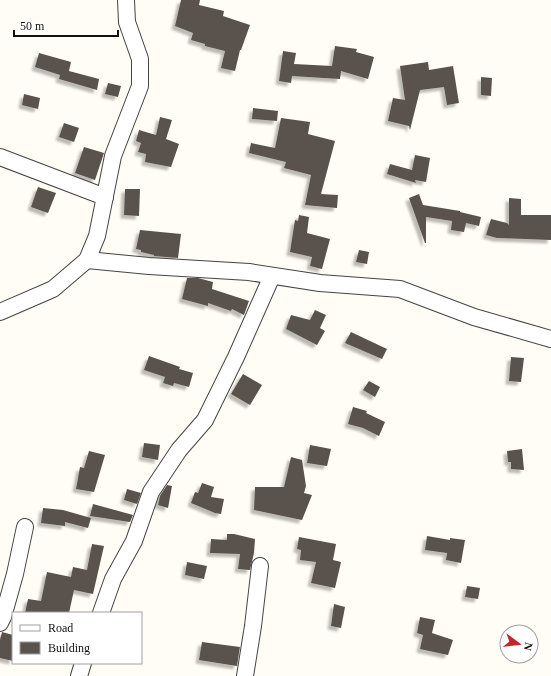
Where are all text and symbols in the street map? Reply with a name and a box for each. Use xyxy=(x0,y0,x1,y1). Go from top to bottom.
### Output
scale bar xyxy=(14,12,118,38)
text: 50 m xyxy=(20,19,45,33)
legend xyxy=(12,612,142,664)
text: Road xyxy=(48,621,73,635)
north arrow xyxy=(499,624,539,664)
text: Building xyxy=(48,641,90,655)
text: N xyxy=(522,641,535,652)

